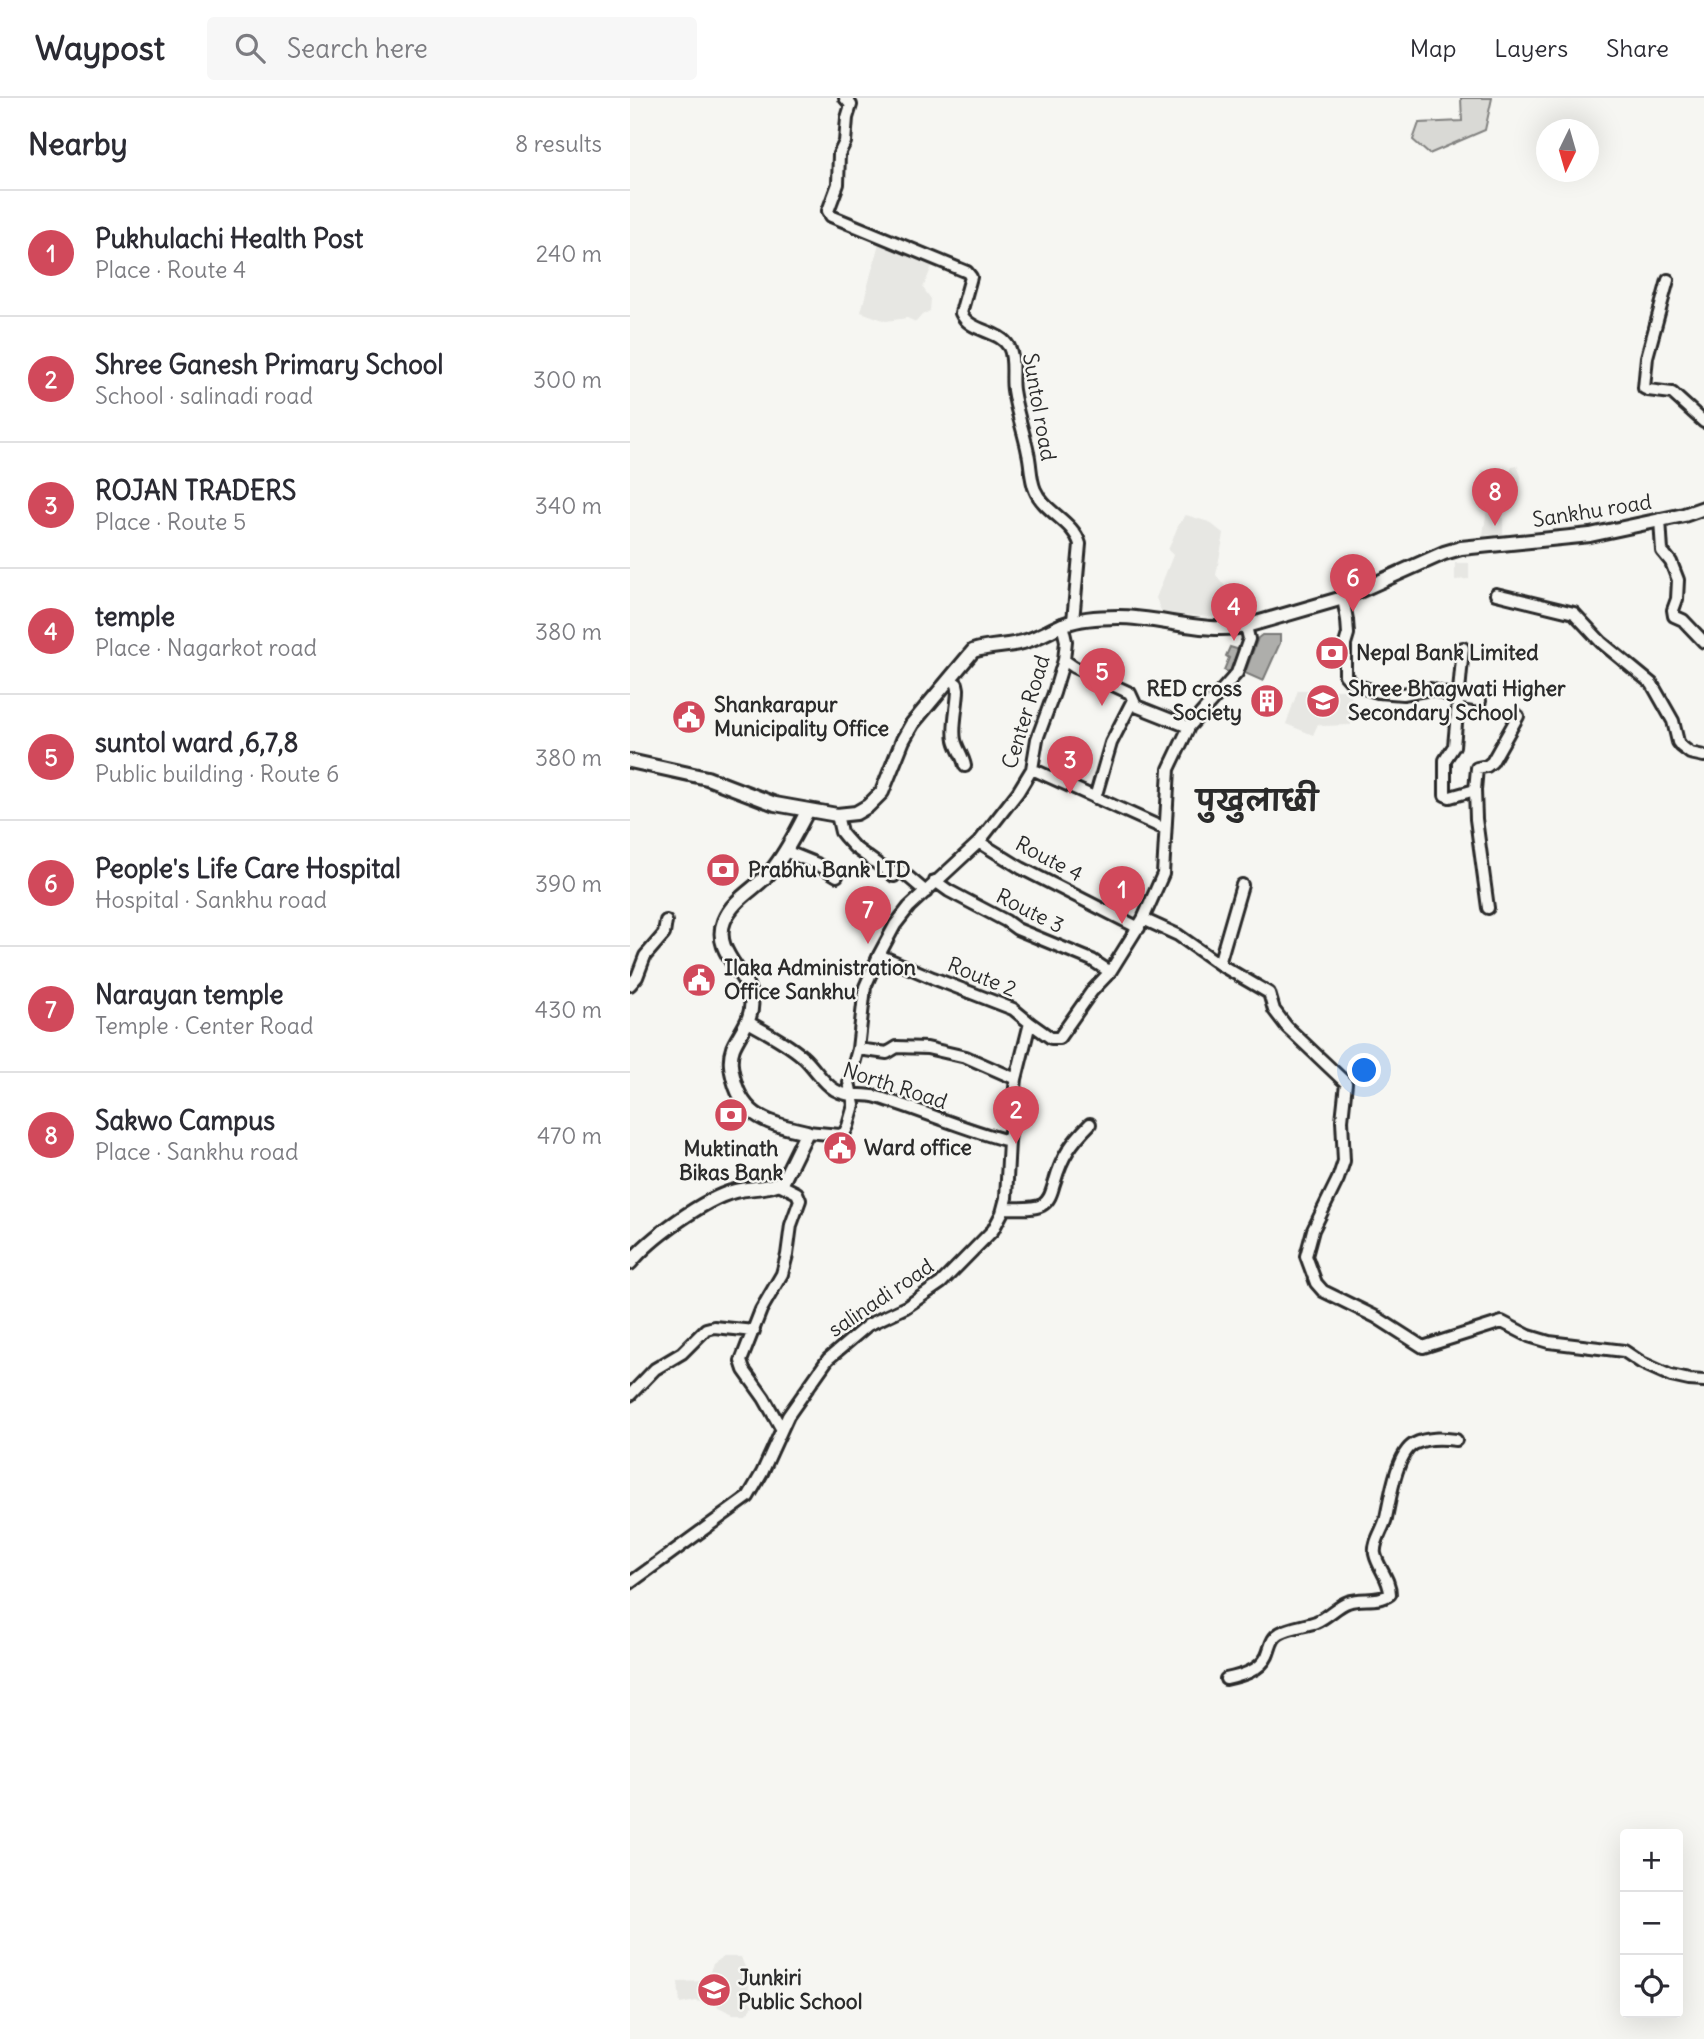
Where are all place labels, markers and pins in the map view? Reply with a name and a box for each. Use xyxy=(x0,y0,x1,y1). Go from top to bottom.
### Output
pin: 8 xyxy=(1472,468,1518,526)
pin: 6 xyxy=(1330,554,1376,612)
pin: 4 xyxy=(1211,583,1257,641)
bank icon: Nepal Bank Limited xyxy=(1313,634,1351,672)
place label: Nepal Bank Limited xyxy=(1356,639,1539,666)
pin: 5 xyxy=(1079,648,1125,706)
place label: RED cross Society xyxy=(1146,675,1242,726)
place label: Shree Bhagwati Higher Secondary School xyxy=(1348,675,1566,726)
building icon: RED cross Society xyxy=(1248,682,1286,720)
school or university icon: Shree Bhagwati Higher Secondary School xyxy=(1304,682,1342,720)
place label: Shankarapur Municipality Office xyxy=(714,691,889,742)
public building icon: Shankarapur Municipality Office xyxy=(670,698,708,736)
pin: 3 xyxy=(1047,736,1093,794)
bank icon: Prabhu Bank LTD xyxy=(704,851,742,889)
place label: Prabhu Bank LTD xyxy=(748,856,911,883)
pin: 1 xyxy=(1099,866,1145,924)
pin: 7 xyxy=(845,886,891,944)
place label: Ilaka Administration Office Sankhu xyxy=(724,954,916,1005)
public building icon: Ilaka Administration Office Sankhu xyxy=(680,961,718,999)
pin: 2 xyxy=(993,1086,1039,1144)
bank icon: Muktinath Bikas Bank xyxy=(712,1096,750,1134)
public building icon: Ward office xyxy=(821,1129,859,1167)
place label: Ward office xyxy=(864,1134,972,1161)
place label: Muktinath Bikas Bank xyxy=(679,1135,783,1186)
place label: Junkiri Public School xyxy=(738,1964,862,2015)
school or university icon: Junkiri Public School xyxy=(695,1971,733,2009)

